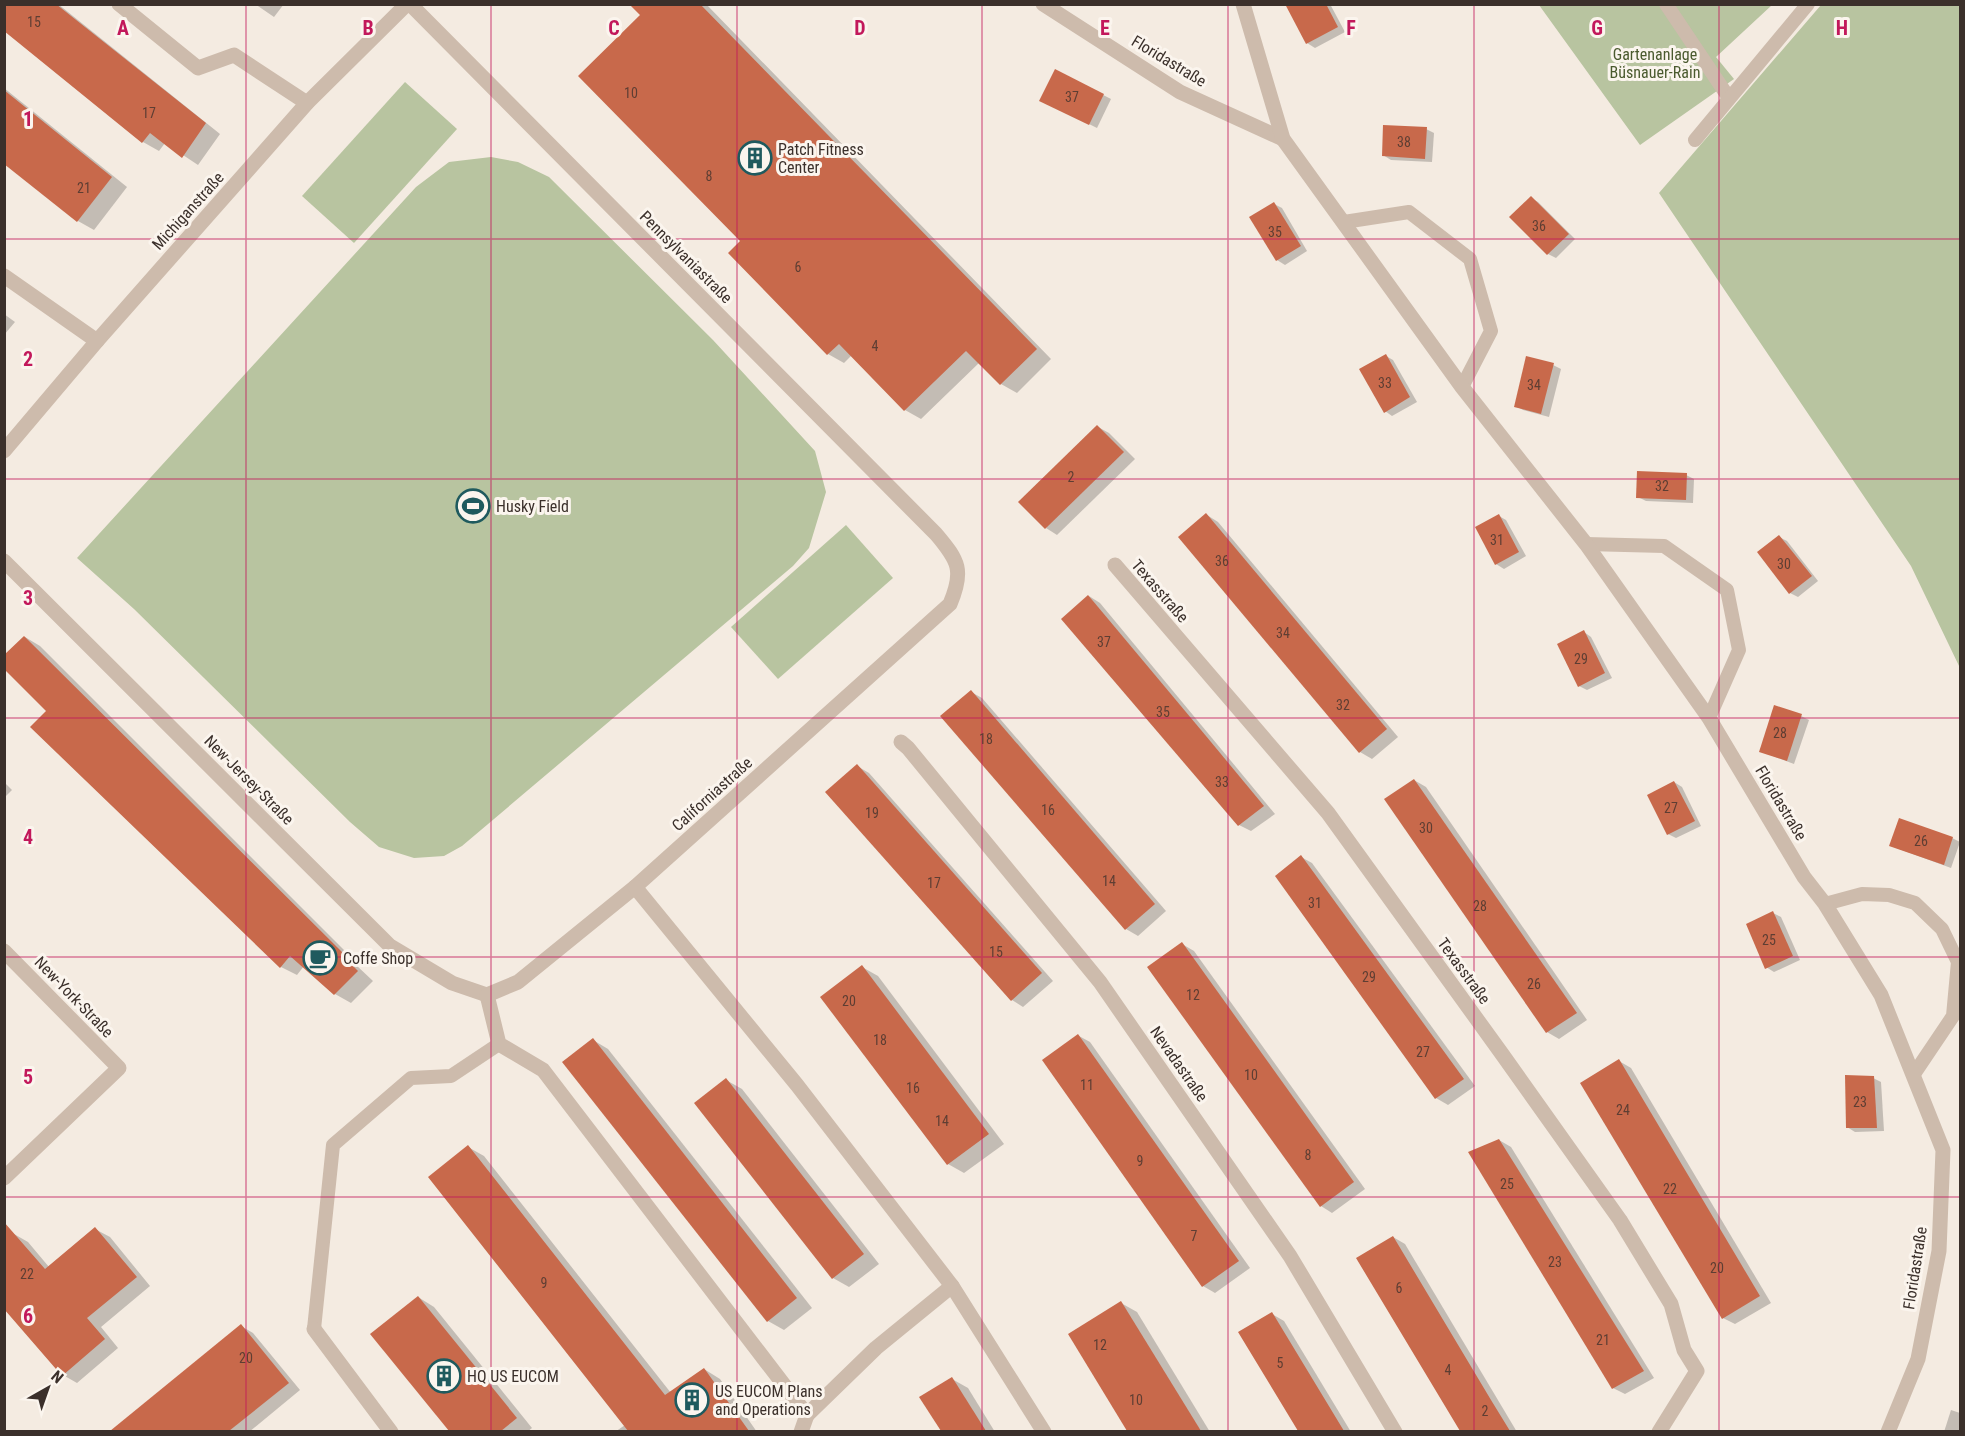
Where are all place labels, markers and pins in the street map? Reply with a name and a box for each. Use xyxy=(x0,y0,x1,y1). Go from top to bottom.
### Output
building icon: Patch Fitness Center xyxy=(737,140,773,176)
place label: Patch Fitness Center xyxy=(778,140,864,177)
sports icon: Husky Field xyxy=(455,488,491,524)
place label: Husky Field xyxy=(496,497,569,516)
cafe icon: Coffe Shop xyxy=(302,940,338,976)
place label: Coffe Shop xyxy=(343,949,413,968)
building icon: HQ US EUCOM xyxy=(426,1358,462,1394)
place label: HQ US EUCOM xyxy=(467,1367,559,1386)
building icon: US EUCOM Plans and Operations xyxy=(674,1382,710,1418)
place label: US EUCOM Plans and Operations xyxy=(715,1382,823,1419)

